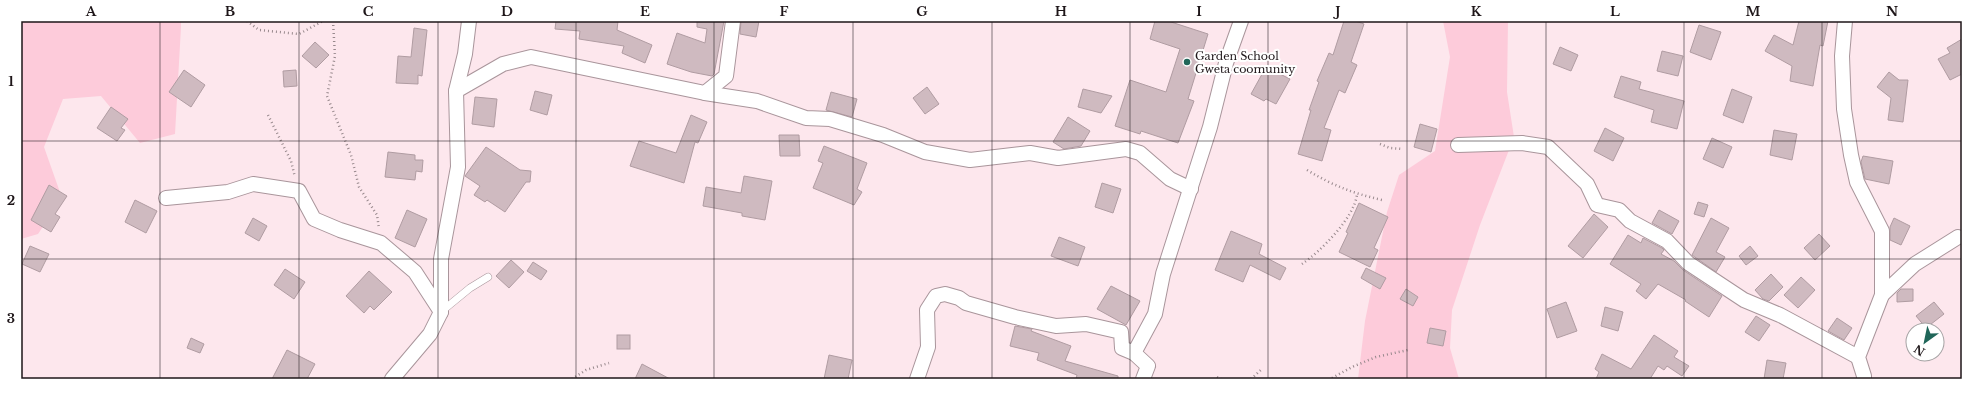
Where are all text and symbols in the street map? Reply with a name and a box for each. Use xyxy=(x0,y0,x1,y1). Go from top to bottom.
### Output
text: A xyxy=(85,3,97,20)
text: B xyxy=(225,3,235,20)
text: C xyxy=(363,3,374,20)
text: D xyxy=(501,3,513,20)
text: E xyxy=(640,3,650,20)
text: F xyxy=(780,3,789,20)
text: G xyxy=(916,3,928,20)
text: H xyxy=(1055,3,1067,20)
text: I xyxy=(1196,3,1202,20)
text: J xyxy=(1332,3,1341,20)
text: K xyxy=(1471,3,1482,20)
text: L xyxy=(1610,3,1620,20)
text: M xyxy=(1746,3,1761,20)
text: N xyxy=(1886,3,1898,20)
place label: Garden School Gweta coomunity xyxy=(1195,49,1295,76)
marker: Garden School Gweta coomunity xyxy=(1182,57,1192,67)
text: 1 xyxy=(8,73,14,90)
text: 2 xyxy=(7,192,15,209)
text: 3 xyxy=(7,310,15,327)
north arrow xyxy=(1905,322,1945,362)
text: N xyxy=(1911,341,1928,359)

